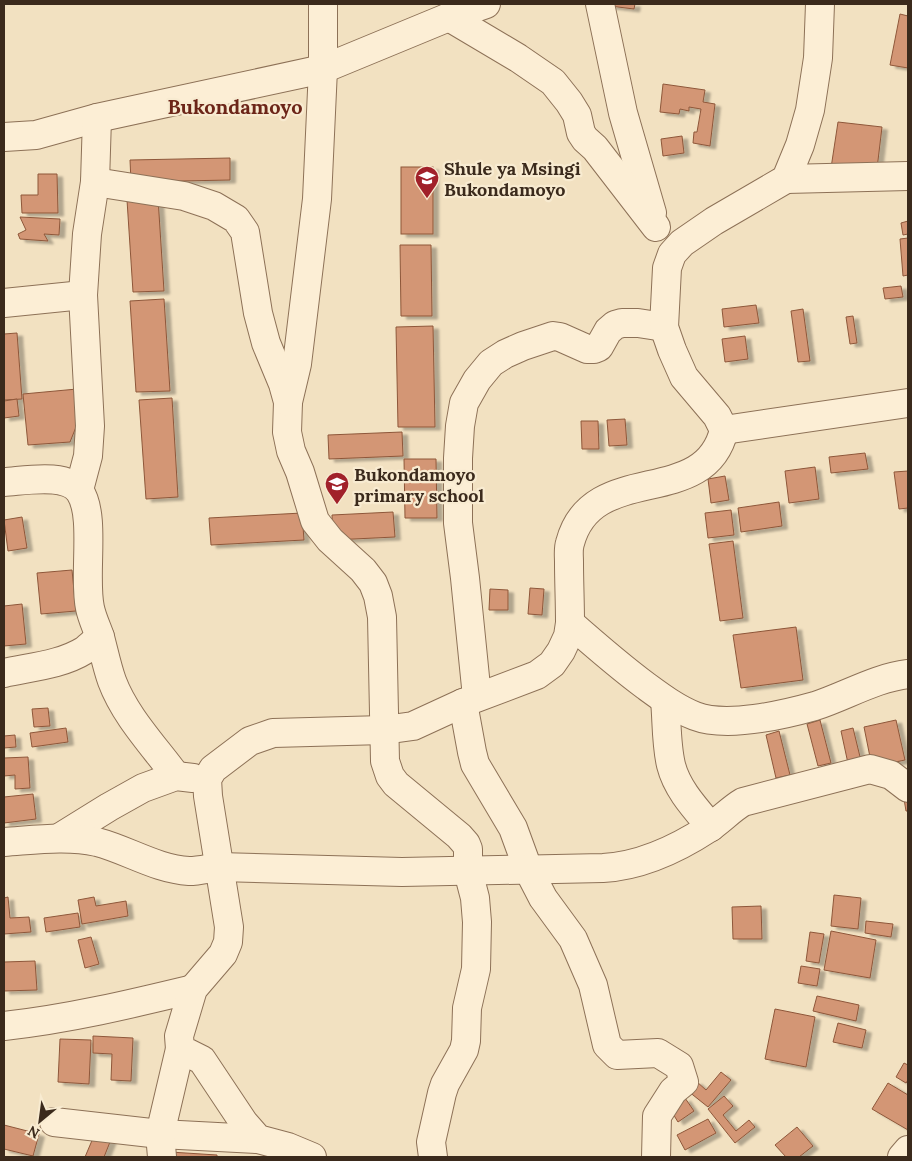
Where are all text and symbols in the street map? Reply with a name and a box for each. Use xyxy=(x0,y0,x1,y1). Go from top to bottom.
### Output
district label: Bukondamoyo xyxy=(167,94,303,119)
place label: Shule ya Msingi Bukondamoyo xyxy=(444,157,581,201)
school or university icon: Shule ya Msingi Bukondamoyo xyxy=(414,165,440,199)
place label: Bukondamoyo primary school xyxy=(354,463,484,507)
school or university icon: Bukondamoyo primary school xyxy=(324,471,350,505)
north arrow xyxy=(15,1096,65,1146)
text: N xyxy=(24,1122,43,1143)

